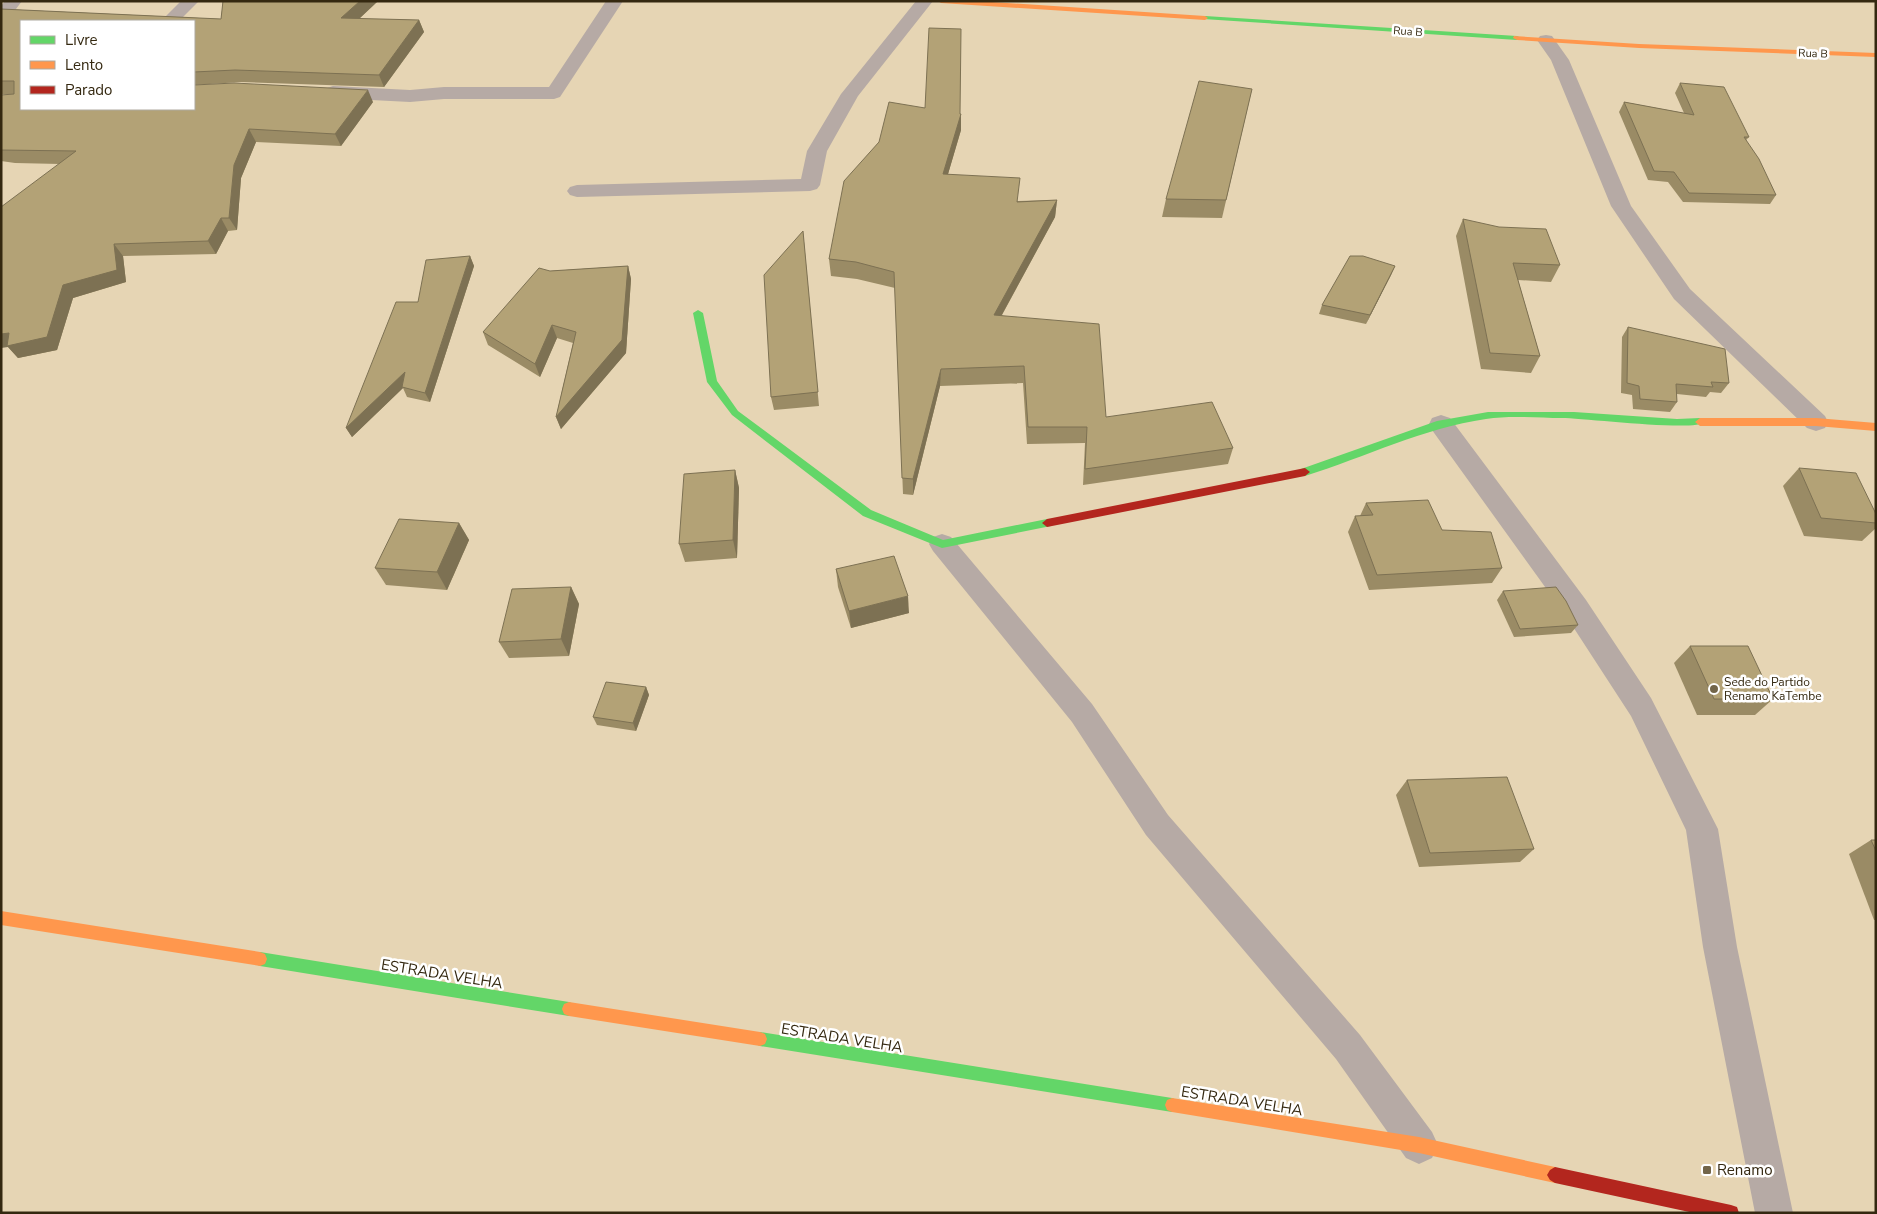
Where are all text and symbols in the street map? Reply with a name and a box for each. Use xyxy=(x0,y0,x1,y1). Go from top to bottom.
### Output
legend xyxy=(20,20,195,110)
street label: Rua B xyxy=(1393,23,1423,40)
text: Livre xyxy=(65,30,98,50)
street label: Rua B xyxy=(1798,45,1828,62)
text: Lento xyxy=(65,55,103,75)
text: Parado xyxy=(65,80,112,100)
place label: Sede do Partido Renamo KaTembe xyxy=(1724,674,1822,704)
marker: Sede do Partido Renamo KaTembe xyxy=(1708,683,1720,695)
street label: ESTRADA VELHA xyxy=(380,955,504,993)
street label: ESTRADA VELHA xyxy=(780,1019,904,1057)
street label: ESTRADA VELHA xyxy=(1180,1082,1304,1120)
place label: Renamo xyxy=(1717,1160,1773,1180)
marker: Renamo xyxy=(1701,1164,1713,1176)

